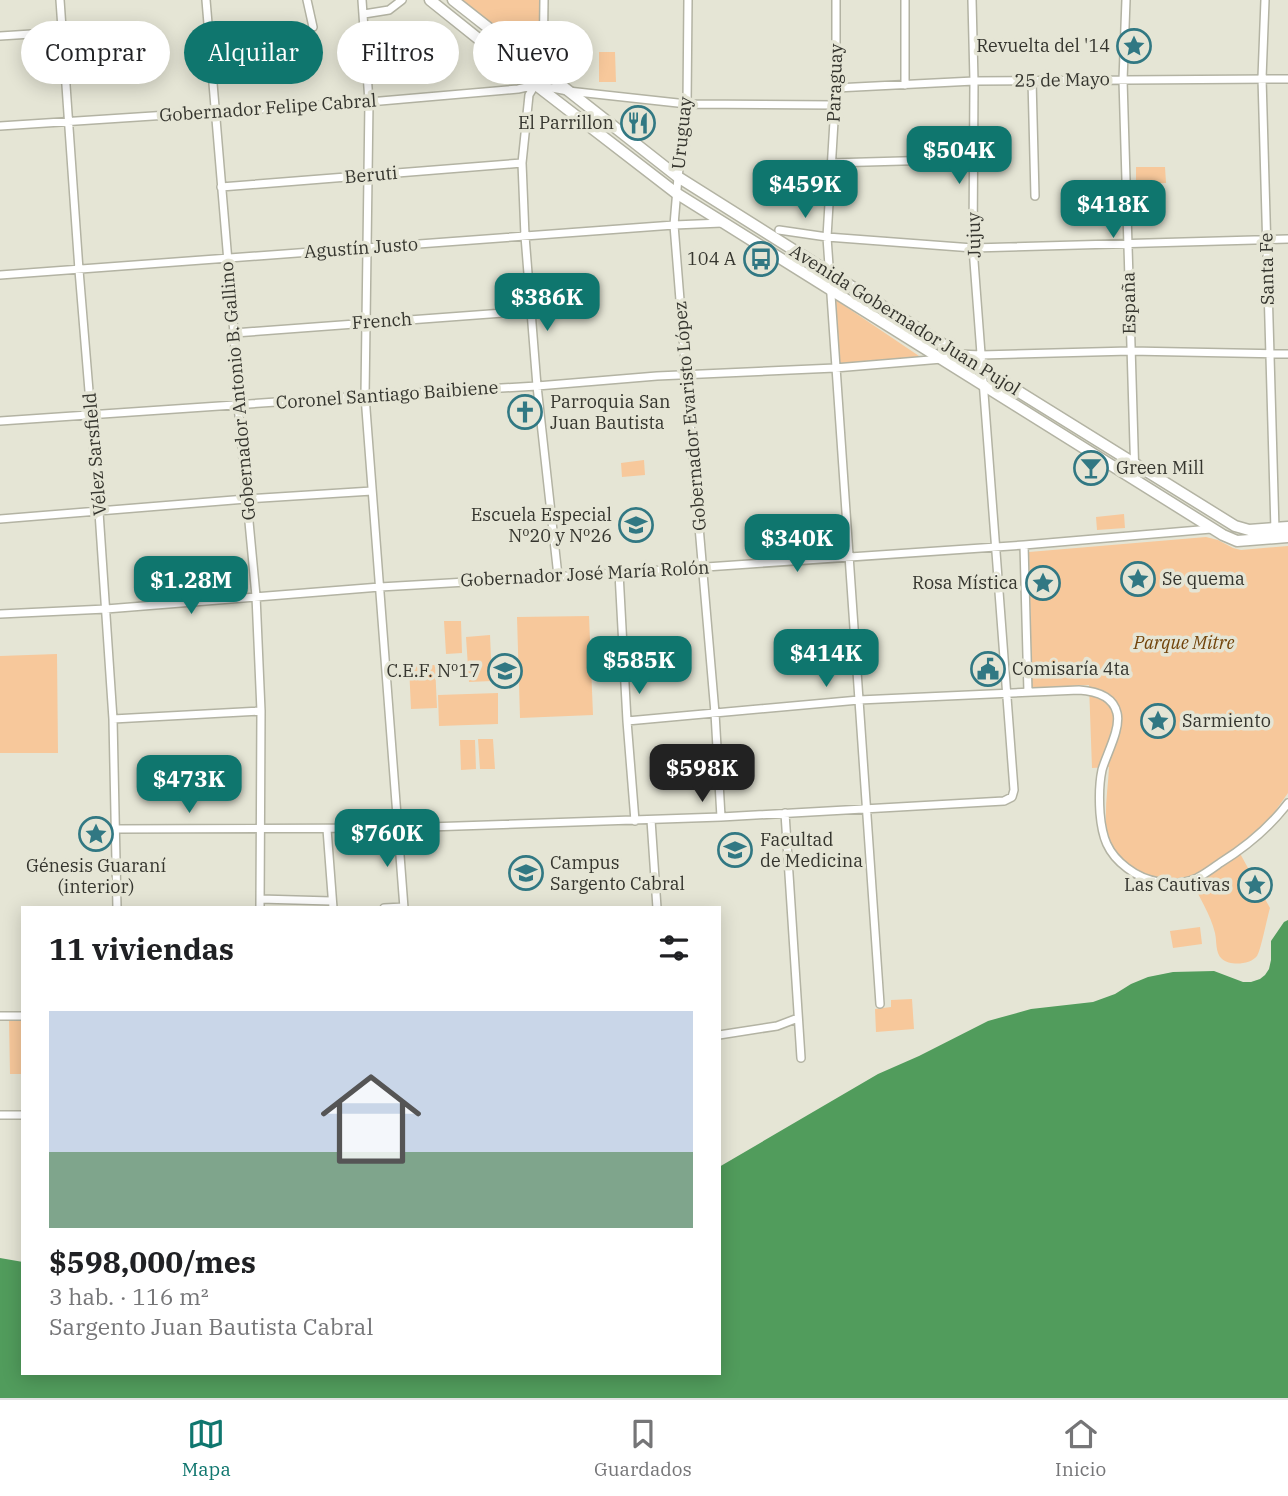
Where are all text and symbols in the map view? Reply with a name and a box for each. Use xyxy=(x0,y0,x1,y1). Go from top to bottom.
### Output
chip: Comprar xyxy=(21,21,170,84)
chip: Alquilar xyxy=(184,21,323,84)
chip: Filtros xyxy=(337,21,459,84)
chip: Nuevo xyxy=(473,21,593,84)
place icon: Revuelta del '14 xyxy=(1115,27,1153,65)
place label: Revuelta del '14 xyxy=(976,34,1110,57)
street label: Paraguay xyxy=(822,43,847,123)
street label: 25 de Mayo xyxy=(1014,67,1110,92)
street label: Gobernador Felipe Cabral xyxy=(159,88,377,127)
street label: Uruguay xyxy=(666,95,697,170)
restaurant icon: El Parrillon xyxy=(619,104,657,142)
place label: El Parrillon xyxy=(518,111,614,134)
pin: $504K xyxy=(910,127,1008,186)
text: $504K xyxy=(923,134,995,164)
pin: $459K xyxy=(756,160,854,220)
street label: Beruti xyxy=(343,161,399,188)
text: $459K xyxy=(769,168,841,198)
pin: $418K xyxy=(1064,180,1162,240)
text: $418K xyxy=(1077,188,1149,218)
street label: Jujuy xyxy=(962,212,985,258)
street label: Agustín Justo xyxy=(303,232,419,263)
street label: Santa Fe xyxy=(1254,233,1279,305)
street label: Avenida Gobernador Juan Pujol xyxy=(786,239,1025,400)
bus stop icon: 104 A xyxy=(742,240,780,278)
place label: 104 A xyxy=(687,247,737,270)
street label: Gobernador Antonio B. Gallino xyxy=(215,261,260,521)
street label: España xyxy=(1116,271,1141,335)
pin: $386K xyxy=(498,274,596,333)
text: $386K xyxy=(511,281,583,311)
street label: Gobernador Evaristo López xyxy=(668,300,711,532)
street label: French xyxy=(351,307,413,334)
street label: Coronel Santiago Baibiene xyxy=(275,375,499,414)
place label: Parroquia San Juan Bautista xyxy=(550,390,671,434)
street label: Vélez Sarsfield xyxy=(78,392,111,516)
church icon: Parroquia San Juan Bautista xyxy=(506,393,544,431)
bar icon: Green Mill xyxy=(1072,449,1110,487)
place label: Green Mill xyxy=(1116,456,1204,479)
place label: Escuela Especial Nº20 y Nº26 xyxy=(471,503,612,547)
school or university icon: Escuela Especial Nº20 y Nº26 xyxy=(617,506,655,544)
pin: $340K xyxy=(748,514,846,574)
text: $340K xyxy=(761,522,833,552)
street label: Gobernador José María Rolón xyxy=(460,555,710,592)
pin: $1.28M xyxy=(134,556,248,616)
place icon: Se quema xyxy=(1119,560,1157,598)
text: $1.28M xyxy=(150,564,232,594)
place icon: Rosa Mística xyxy=(1024,564,1062,602)
place label: Se quema xyxy=(1162,567,1245,590)
place label: Rosa Mística xyxy=(912,571,1018,594)
pin: $414K xyxy=(777,630,875,689)
park label: Parque Mitre xyxy=(1133,631,1234,654)
pin: $585K xyxy=(590,636,688,696)
text: $414K xyxy=(790,637,862,667)
text: $585K xyxy=(603,644,675,674)
public building icon: Comisaría 4ta xyxy=(969,650,1007,688)
school or university icon: C.E.F. Nº17 xyxy=(486,652,524,690)
place label: Comisaría 4ta xyxy=(1012,657,1130,680)
place label: C.E.F. Nº17 xyxy=(386,659,480,682)
place icon: Sarmiento xyxy=(1139,702,1177,740)
place label: Sarmiento xyxy=(1182,709,1271,732)
pin: $598K xyxy=(653,744,751,804)
text: $598K xyxy=(666,752,738,782)
pin: $473K xyxy=(140,756,238,815)
text: $473K xyxy=(153,763,225,793)
pin: $760K xyxy=(338,810,436,869)
place icon: Génesis Guaraní (interior) xyxy=(77,815,115,853)
text: $760K xyxy=(351,817,423,847)
place label: Facultad de Medicina xyxy=(760,828,863,872)
school or university icon: Facultad de Medicina xyxy=(716,831,754,869)
place label: Campus Sargento Cabral xyxy=(550,851,685,895)
place label: Génesis Guaraní (interior) xyxy=(26,854,166,898)
school or university icon: Campus Sargento Cabral xyxy=(507,854,545,892)
place icon: Las Cautivas xyxy=(1236,866,1274,904)
place label: Las Cautivas xyxy=(1124,873,1230,896)
text: 11 viviendas xyxy=(49,929,234,968)
icon: filters xyxy=(655,929,693,967)
icon: home xyxy=(308,1056,434,1182)
text: $598,000/mes xyxy=(49,1242,256,1281)
text: 3 hab. · 116 m² xyxy=(49,1281,209,1311)
text: Sargento Juan Bautista Cabral xyxy=(49,1311,373,1341)
tab: Mapa xyxy=(182,1415,231,1481)
tab: Guardados xyxy=(594,1415,692,1481)
tab: Inicio xyxy=(1055,1415,1106,1481)

